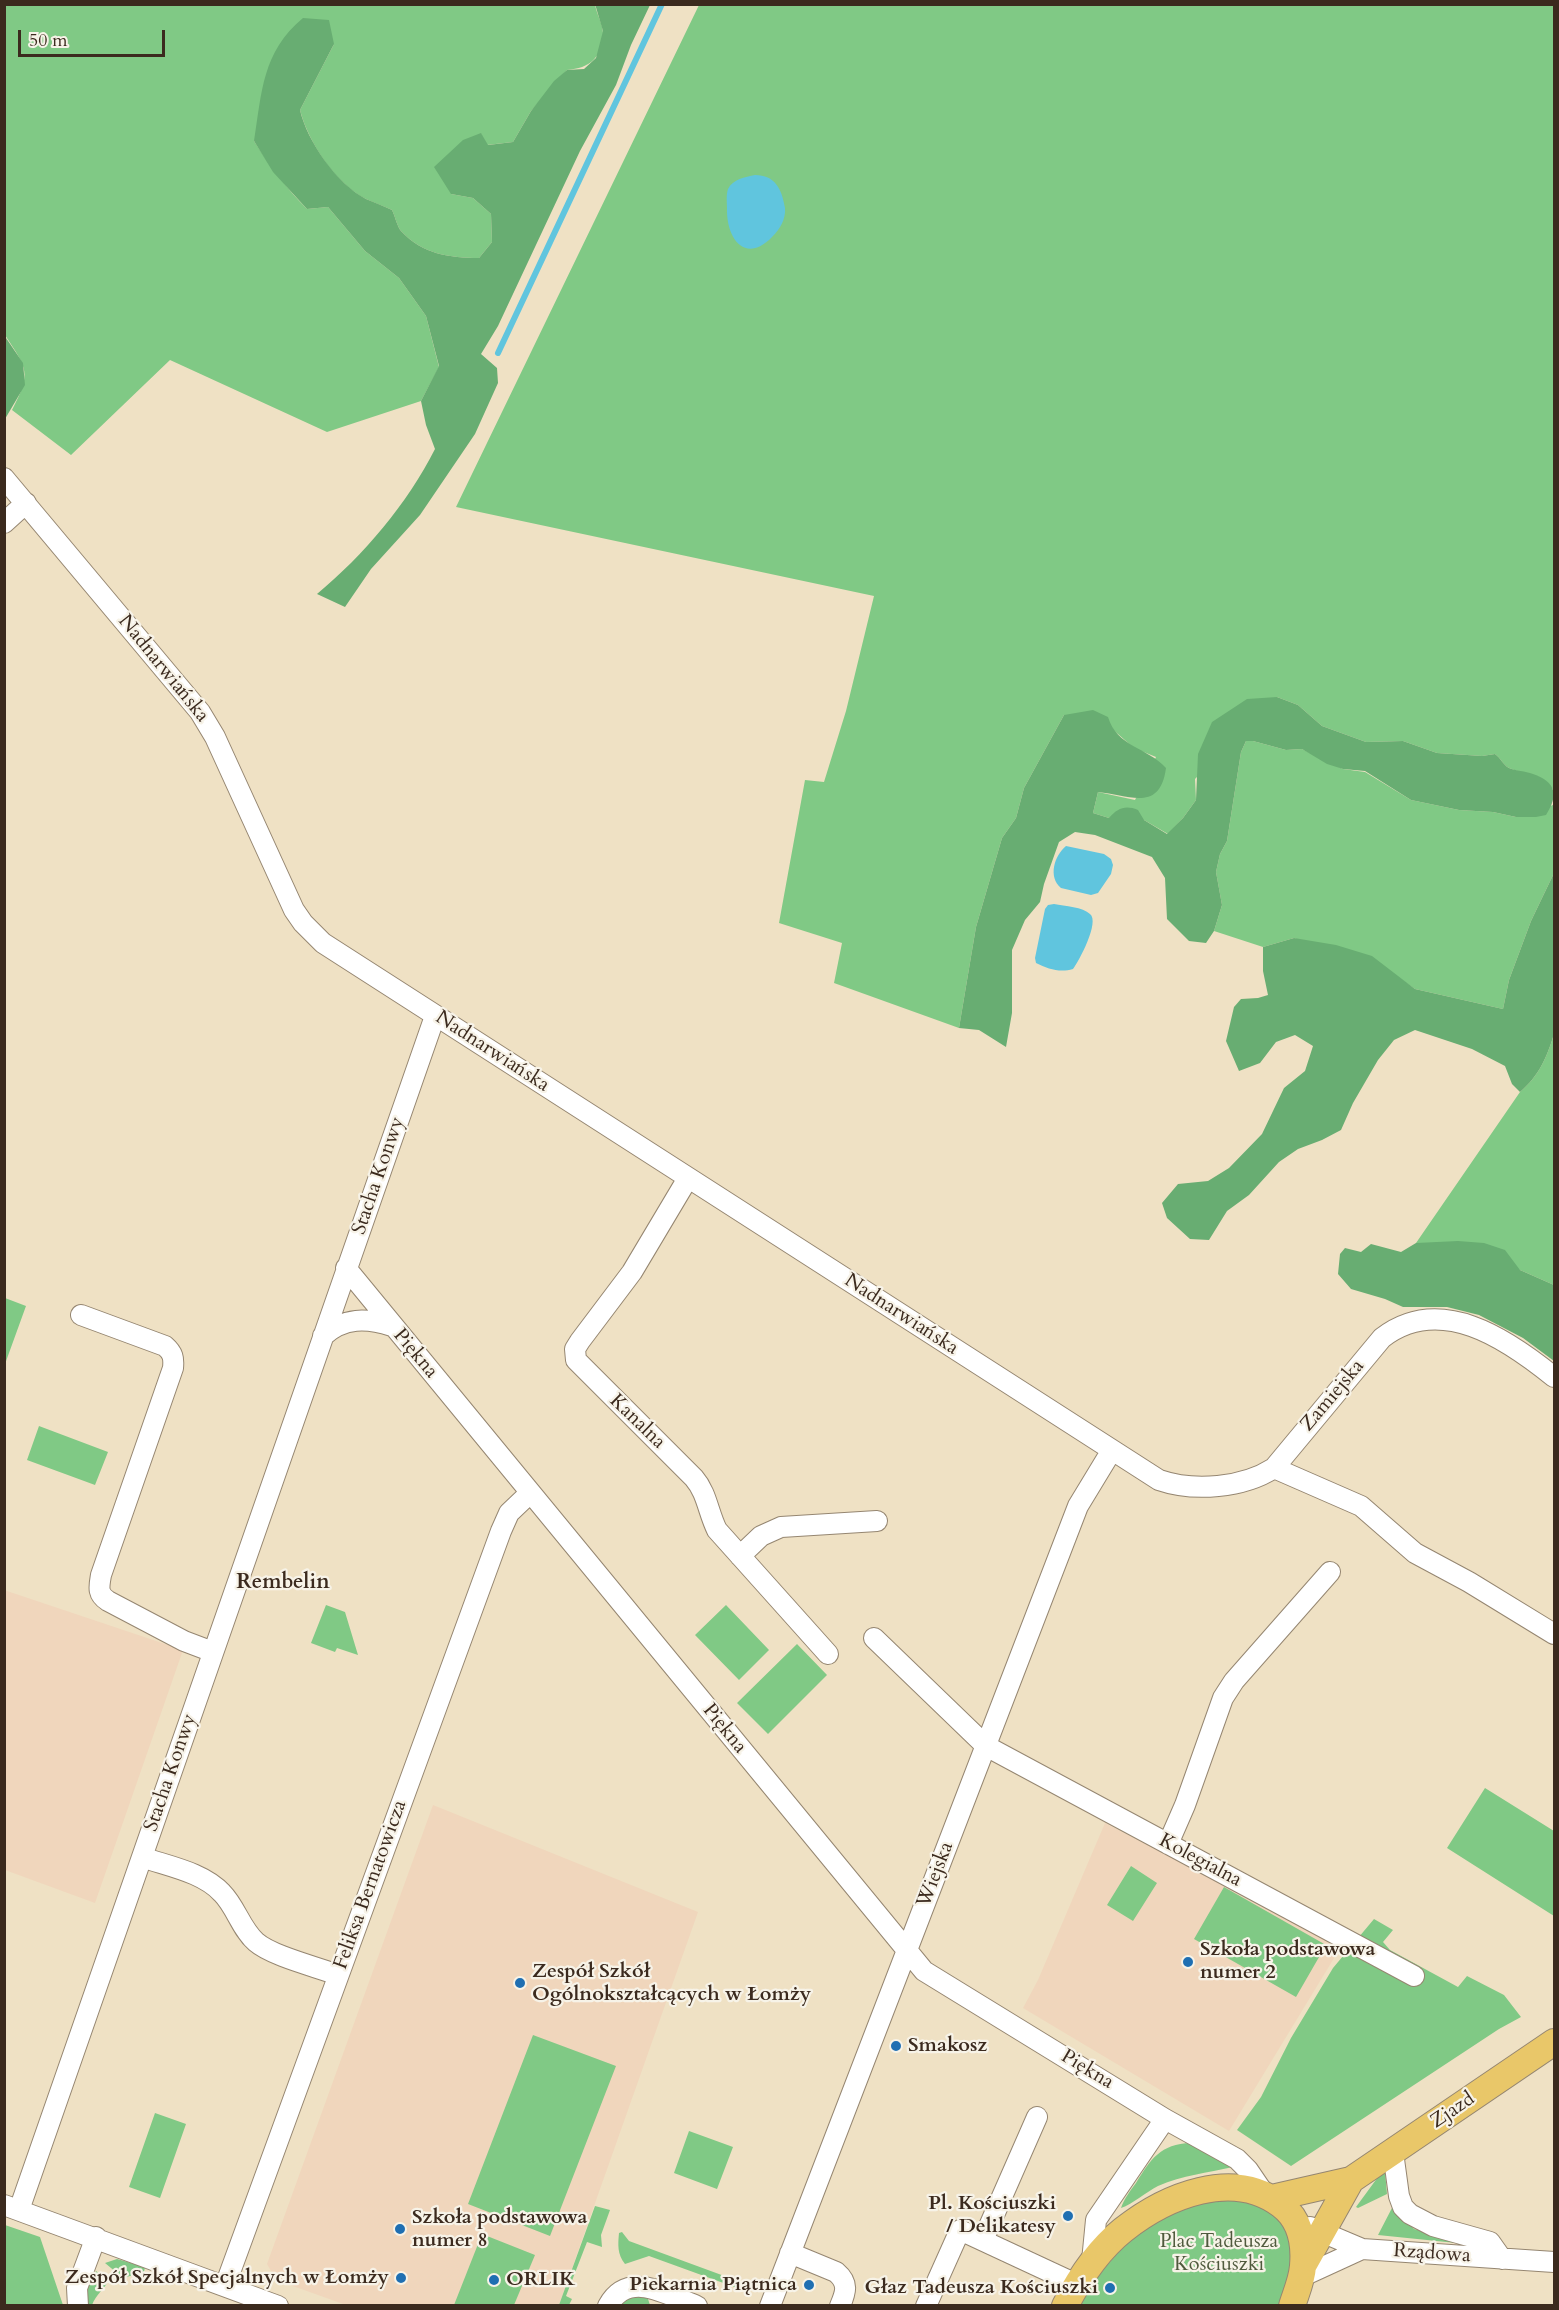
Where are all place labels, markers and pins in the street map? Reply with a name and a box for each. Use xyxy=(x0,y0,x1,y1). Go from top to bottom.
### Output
place label: Szkoła podstawowa numer 2 xyxy=(1200,1938,1375,1985)
marker: Szkoła podstawowa numer 2 xyxy=(1181,1955,1195,1969)
place label: Zespół Szkół Ogólnokształcących w Łomży xyxy=(532,1960,811,2007)
marker: Zespół Szkół Ogólnokształcących w Łomży xyxy=(513,1976,527,1990)
place label: Smakosz xyxy=(908,2034,987,2058)
marker: Smakosz xyxy=(889,2039,903,2053)
place label: Pl. Kościuszki / Delikatesy xyxy=(928,2192,1056,2239)
place label: Szkoła podstawowa numer 8 xyxy=(412,2206,587,2253)
marker: Pl. Kościuszki / Delikatesy xyxy=(1061,2209,1075,2223)
marker: Szkoła podstawowa numer 8 xyxy=(393,2222,407,2236)
place label: Zespół Szkół Specjalnych w Łomży xyxy=(65,2266,389,2290)
place label: ORLIK xyxy=(506,2268,575,2292)
marker: Zespół Szkół Specjalnych w Łomży xyxy=(394,2271,408,2285)
marker: ORLIK xyxy=(487,2273,501,2287)
place label: Piekarnia Piątnica xyxy=(629,2273,797,2297)
place label: Głaz Tadeusza Kościuszki xyxy=(865,2276,1098,2300)
marker: Piekarnia Piątnica xyxy=(802,2278,816,2292)
marker: Głaz Tadeusza Kościuszki xyxy=(1103,2281,1117,2295)

